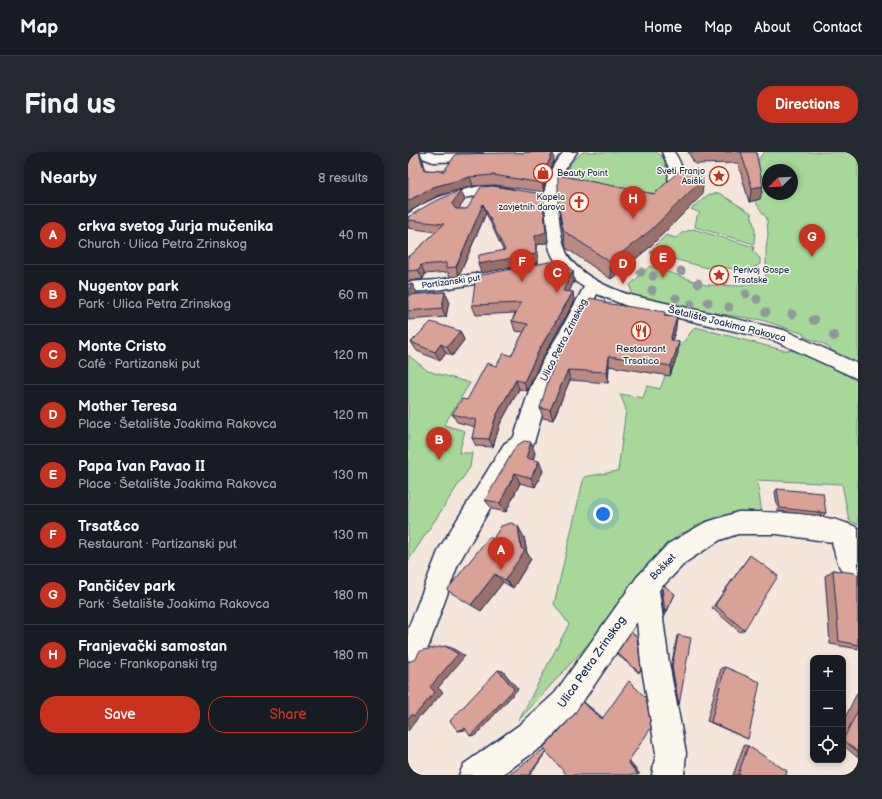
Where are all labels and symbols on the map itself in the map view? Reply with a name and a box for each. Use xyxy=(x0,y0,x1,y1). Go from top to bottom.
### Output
shop icon: Beauty Point xyxy=(532,162,554,184)
north arrow xyxy=(762,164,798,200)
place icon: Sveti Franjo Asiški xyxy=(708,165,730,187)
place label: Sveti Franjo Asiški xyxy=(657,166,705,187)
place label: Beauty Point xyxy=(557,168,608,179)
pin: H xyxy=(620,186,646,219)
church icon: Kapela zavjetnih darova xyxy=(568,191,590,213)
place label: Kapela zavjetnih darova xyxy=(499,192,565,213)
pin: G xyxy=(799,224,825,257)
pin: E xyxy=(650,245,676,278)
pin: F xyxy=(509,249,535,282)
pin: D xyxy=(610,251,636,284)
pin: C xyxy=(544,260,570,293)
place icon: Perivoj Gospe Trsatske xyxy=(708,264,730,286)
place label: Perivoj Gospe Trsatske xyxy=(733,265,790,286)
street label: Partizanski put xyxy=(421,272,481,292)
street label: Ulica Petra Zrinskog xyxy=(538,297,590,383)
street label: Šetalište Joakima Rakovca xyxy=(667,304,787,345)
restaurant icon: Restaurant Trsatica xyxy=(630,320,652,342)
place label: Restaurant Trsatica xyxy=(616,343,666,367)
pin: B xyxy=(426,427,452,460)
your location xyxy=(593,504,613,524)
pin: A xyxy=(488,537,514,570)
street label: Bošket xyxy=(648,551,678,583)
street label: Ulica Petra Zrinskog xyxy=(555,613,630,711)

